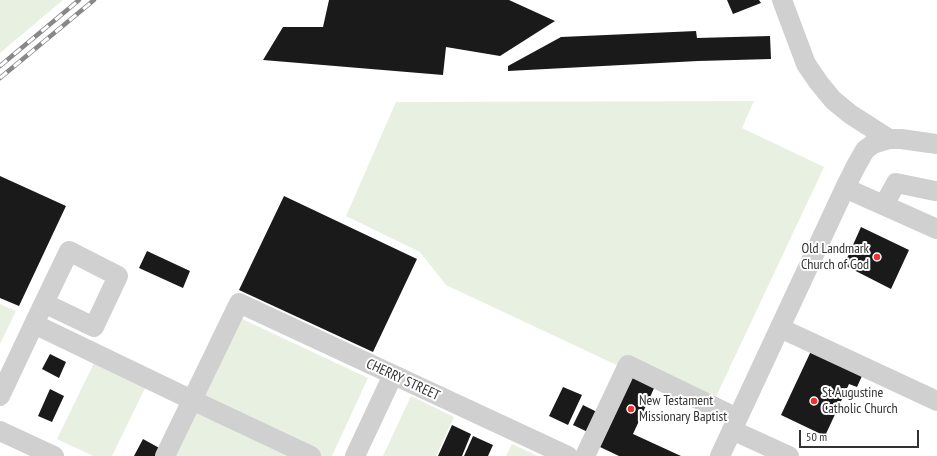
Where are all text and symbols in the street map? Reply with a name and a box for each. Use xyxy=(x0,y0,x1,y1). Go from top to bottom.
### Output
place label: Old Landmark Church of God xyxy=(801,241,869,274)
marker: Old Landmark Church of God xyxy=(872,252,882,262)
street label: CHERRY STREET xyxy=(364,356,442,404)
place label: St Augustine Catholic Church xyxy=(822,385,898,418)
place label: New Testament Missionary Baptist xyxy=(639,393,727,426)
marker: St Augustine Catholic Church xyxy=(809,396,819,406)
marker: New Testament Missionary Baptist xyxy=(626,404,636,414)
scale bar xyxy=(801,422,921,448)
text: 50 m xyxy=(806,429,827,444)

